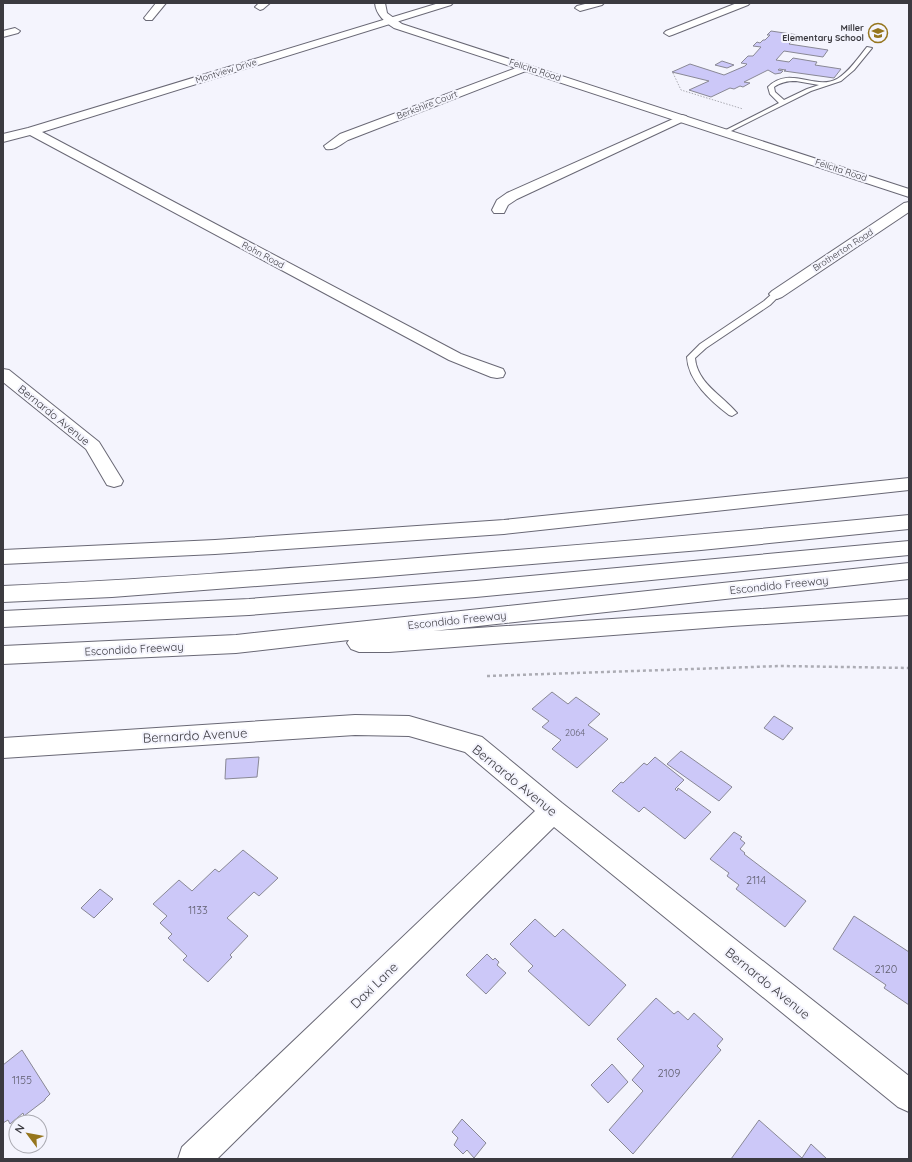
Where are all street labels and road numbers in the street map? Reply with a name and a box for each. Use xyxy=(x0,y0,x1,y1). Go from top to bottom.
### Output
street label: Montview Drive xyxy=(194,56,258,85)
street label: Felicita Road xyxy=(508,56,562,83)
street label: Berkshire Court xyxy=(395,88,459,121)
street label: Felicita Road xyxy=(814,156,868,183)
street label: Brotherton Road xyxy=(810,226,875,273)
street label: Rohn Road xyxy=(240,239,286,270)
street label: Bernardo Avenue xyxy=(15,382,93,448)
street label: Escondido Freeway xyxy=(729,573,829,597)
street label: Escondido Freeway xyxy=(407,608,507,632)
street label: Escondido Freeway xyxy=(84,639,184,659)
street label: Bernardo Avenue xyxy=(142,724,248,746)
street label: Bernardo Avenue xyxy=(469,741,561,819)
street label: Bernardo Avenue xyxy=(722,944,814,1022)
street label: Daxi Lane xyxy=(347,959,401,1011)

